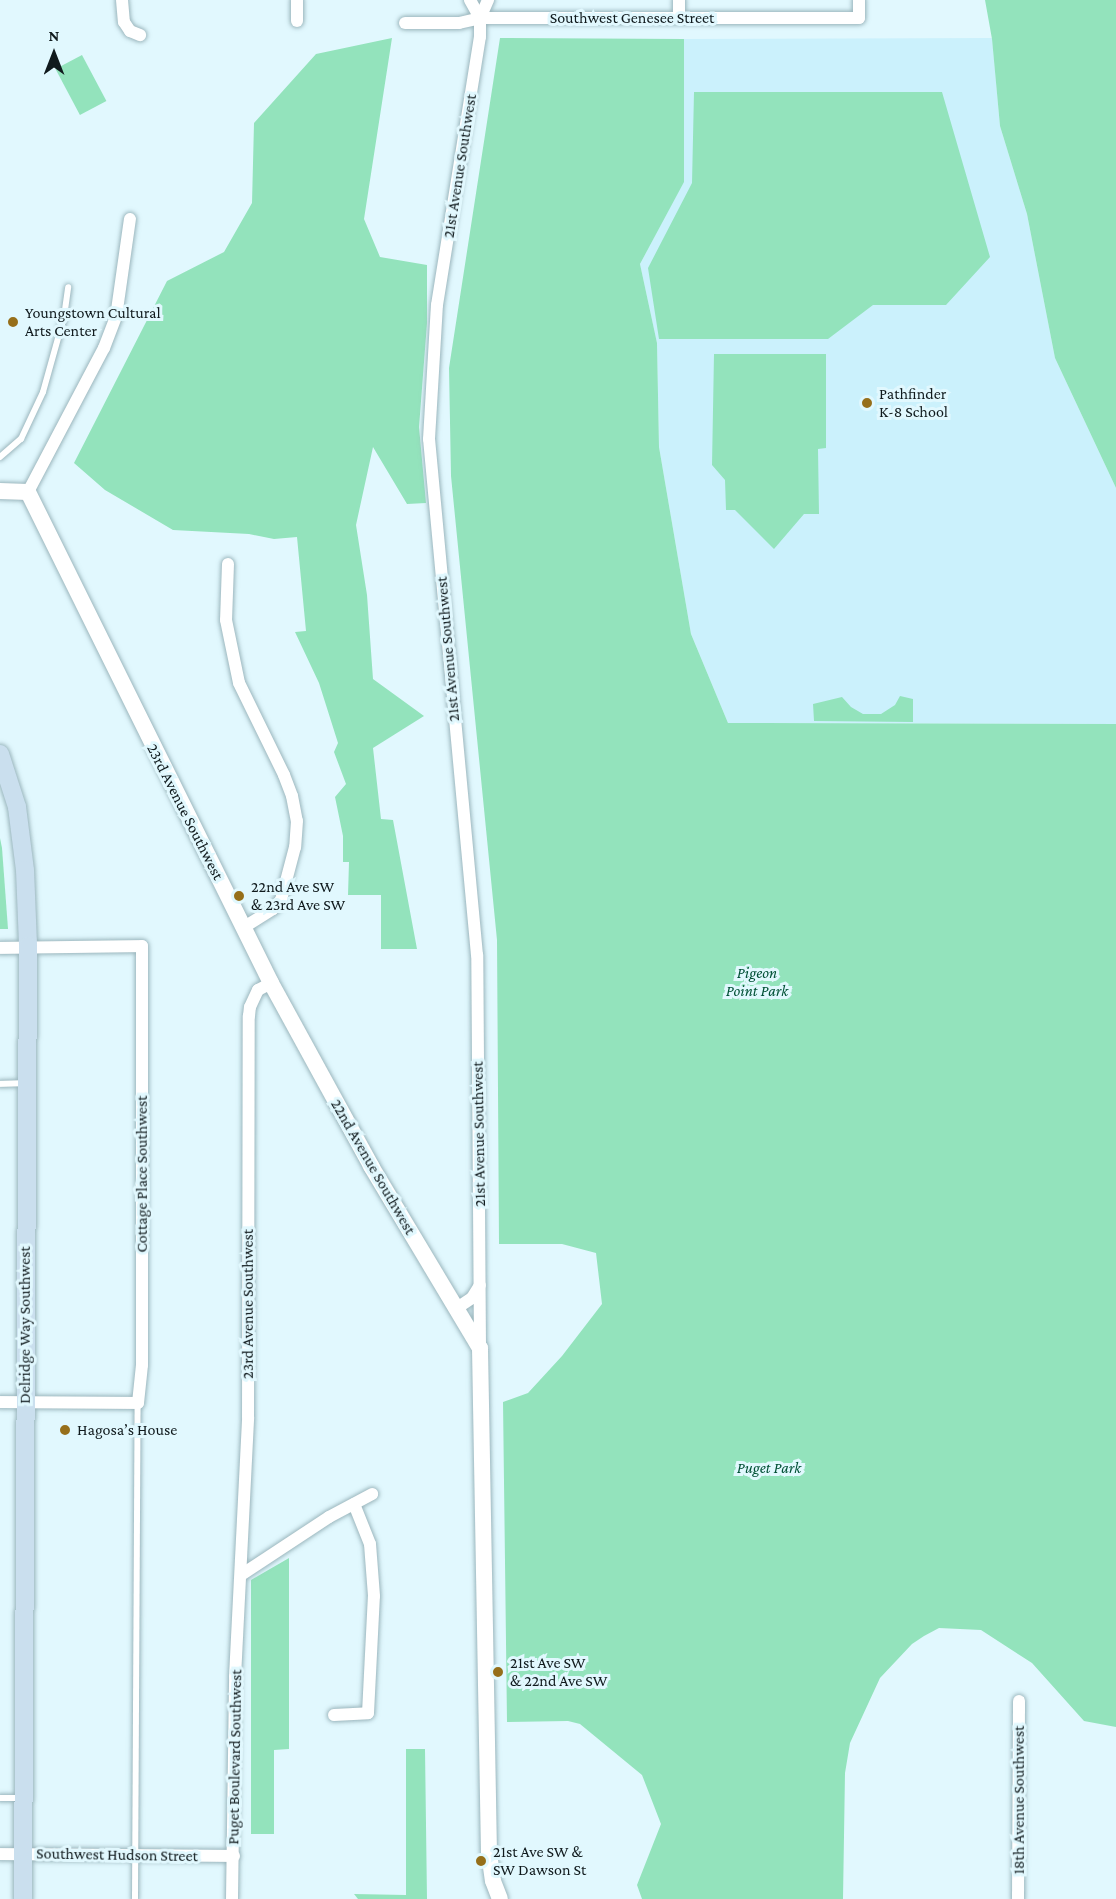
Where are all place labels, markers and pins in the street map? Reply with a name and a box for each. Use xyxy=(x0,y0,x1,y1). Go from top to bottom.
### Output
place label: Youngstown Cultural Arts Center xyxy=(25,303,161,341)
marker: Youngstown Cultural Arts Center xyxy=(6,315,20,329)
place label: Pathfinder K-8 School xyxy=(879,384,948,422)
marker: Pathfinder K-8 School xyxy=(860,396,874,410)
place label: 22nd Ave SW & 23rd Ave SW xyxy=(251,877,345,915)
marker: 22nd Ave SW & 23rd Ave SW xyxy=(232,889,246,903)
place label: Hagosa’s House xyxy=(77,1420,177,1440)
marker: Hagosa’s House xyxy=(58,1423,72,1437)
place label: 21st Ave SW & 22nd Ave SW xyxy=(510,1653,607,1691)
marker: 21st Ave SW & 22nd Ave SW xyxy=(491,1665,505,1679)
place label: 21st Ave SW & SW Dawson St xyxy=(493,1842,586,1880)
marker: 21st Ave SW & SW Dawson St xyxy=(474,1854,488,1868)

